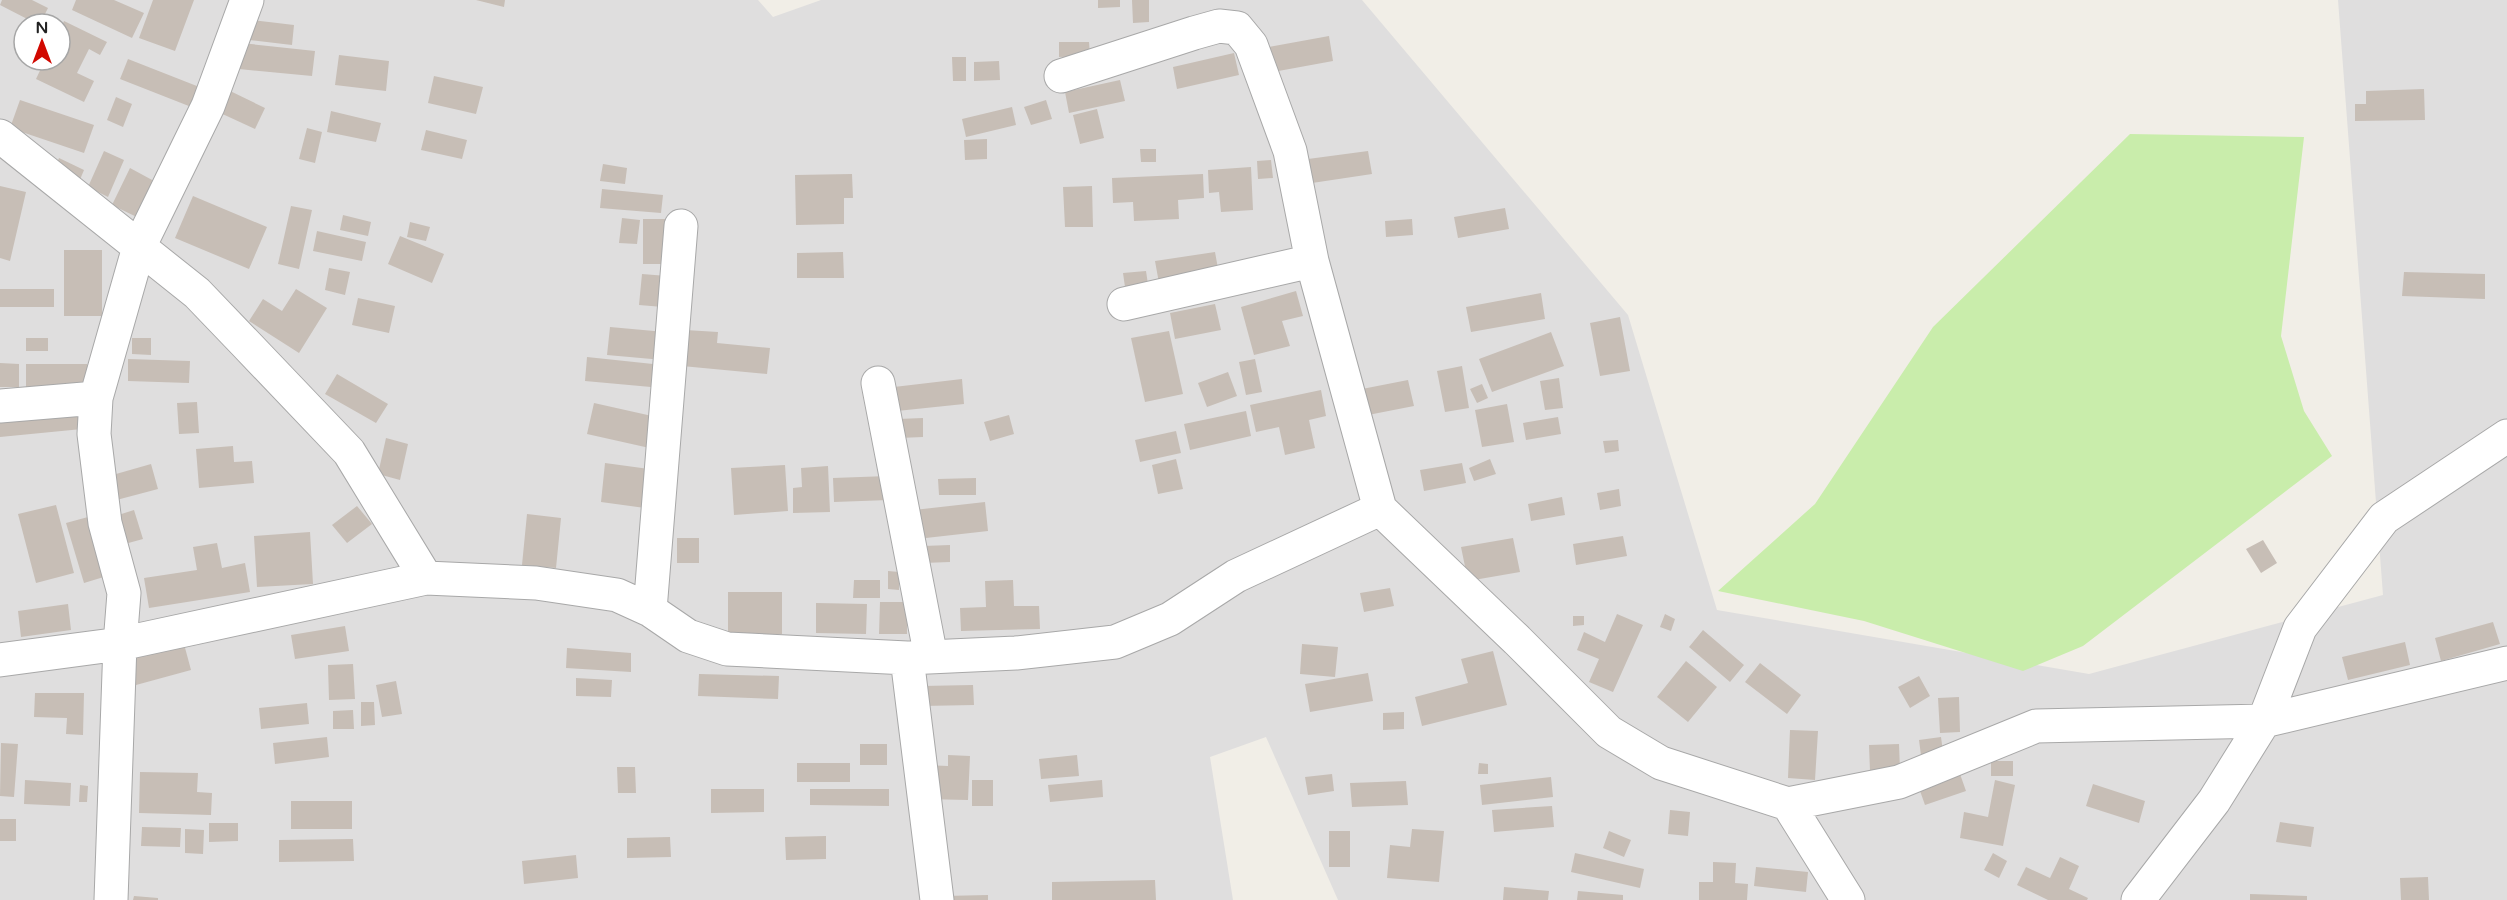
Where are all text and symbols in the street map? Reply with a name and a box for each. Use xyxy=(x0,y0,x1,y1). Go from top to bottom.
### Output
north arrow xyxy=(12,12,72,72)
text: N xyxy=(36,18,48,38)

